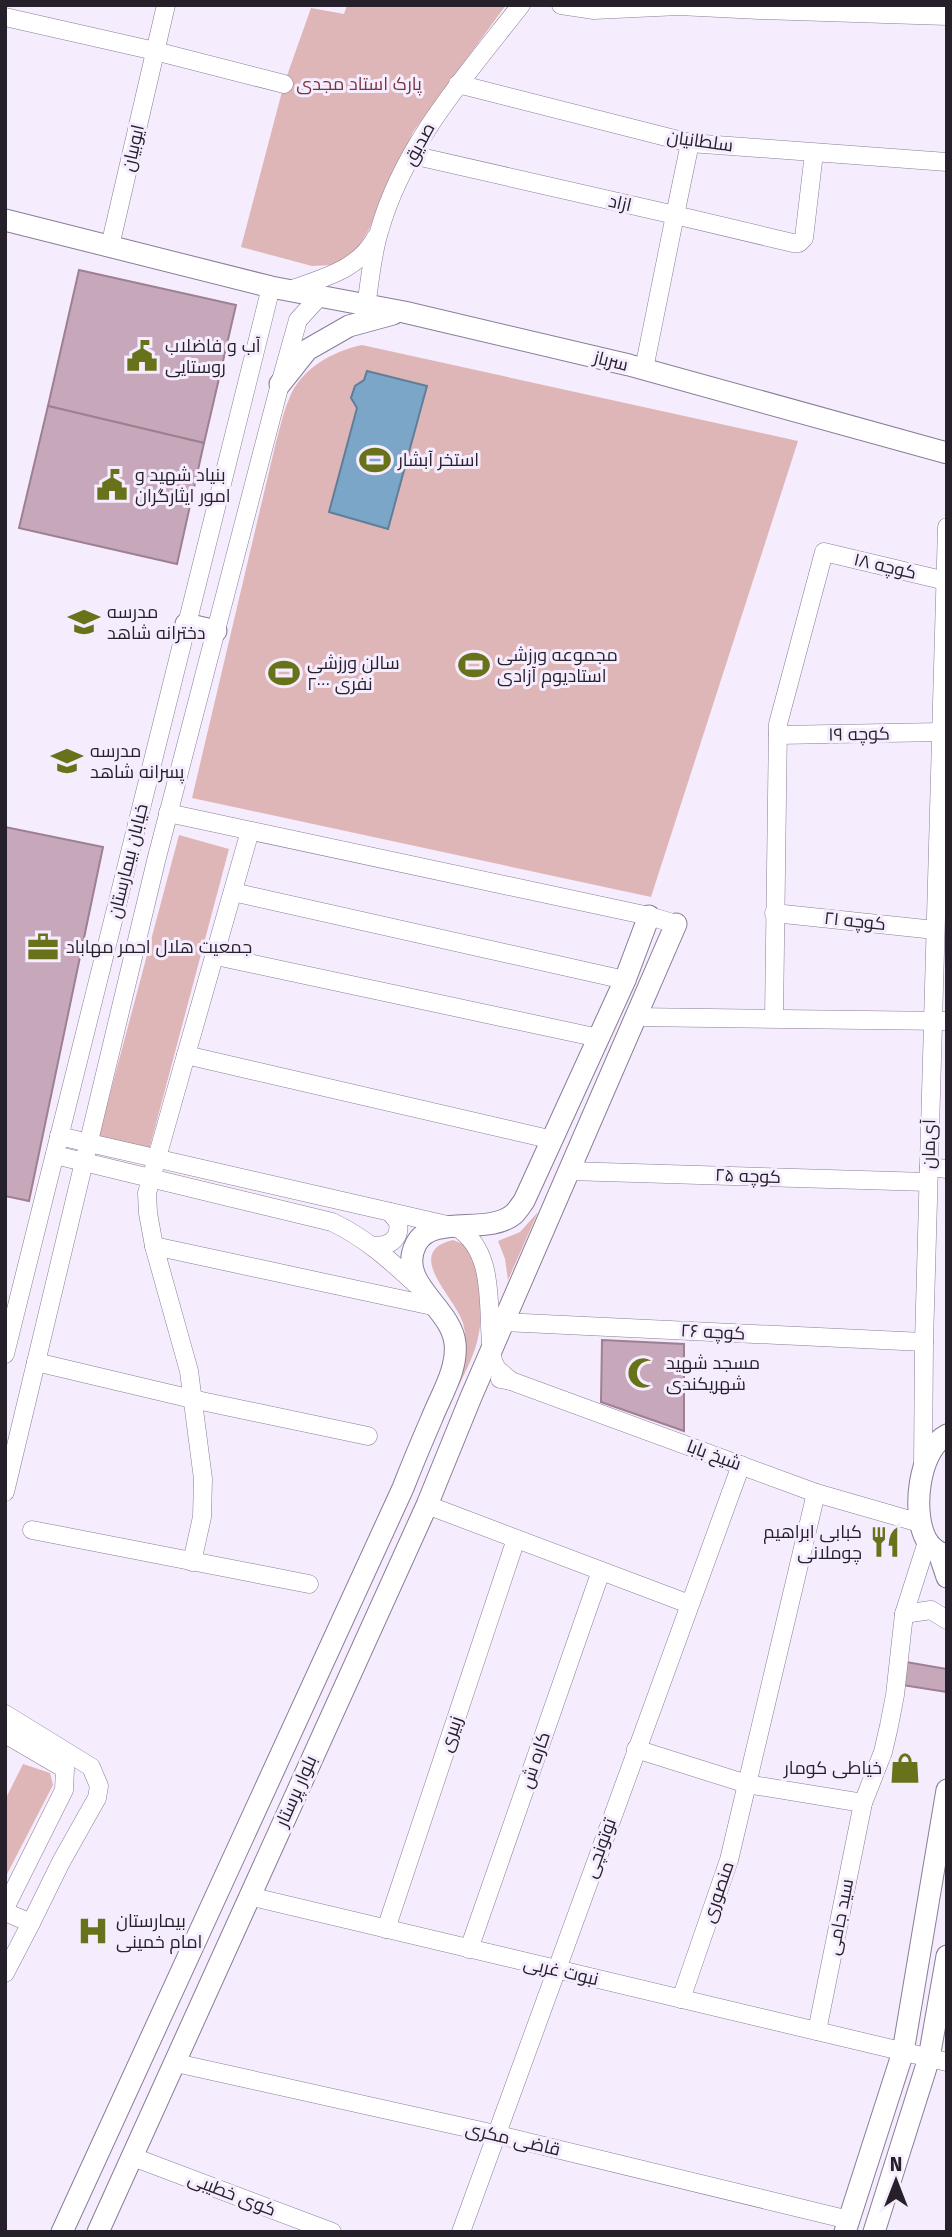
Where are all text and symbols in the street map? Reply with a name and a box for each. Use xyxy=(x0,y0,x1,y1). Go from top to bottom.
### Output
park label: پارک استاد مجدی xyxy=(296,73,422,96)
street label: صدیق xyxy=(398,119,440,170)
street label: ایوبیان xyxy=(117,122,149,174)
street label: سلطانیان xyxy=(665,125,735,157)
street label: ازاد xyxy=(606,190,634,216)
place label: آب و فاضلاب روستایی xyxy=(165,335,261,378)
public building icon: آب و فاضلاب روستایی xyxy=(125,339,159,373)
street label: سرباز xyxy=(590,346,631,376)
sports icon: استخر آبشار xyxy=(358,443,392,477)
place label: استخر آبشار xyxy=(397,449,479,471)
place label: بنیاد شهید و امور ایثارگران xyxy=(135,464,231,507)
public building icon: بنیاد شهید و امور ایثارگران xyxy=(95,468,129,502)
street label: کوچه ۱۸ xyxy=(851,548,918,585)
place label: مدرسه دخترانه شاهد xyxy=(107,601,205,644)
school or university icon: مدرسه دخترانه شاهد xyxy=(67,605,101,639)
place label: مجموعه ورزشی استادیوم آزادی xyxy=(497,644,618,688)
sports icon: مجموعه ورزشی استادیوم آزادی xyxy=(457,648,491,682)
place label: سالن ورزشی ۲۰۰۰ نفری xyxy=(307,652,400,695)
sports icon: سالن ورزشی ۲۰۰۰ نفری xyxy=(267,656,301,690)
street label: کوچه ۱۹ xyxy=(828,722,890,747)
place label: مدرسه پسرانه شاهد xyxy=(90,740,185,784)
school or university icon: مدرسه پسرانه شاهد xyxy=(50,744,84,778)
street label: خیابان بیمارستان xyxy=(103,801,153,921)
street label: کوچه ۲۱ xyxy=(823,907,887,936)
office icon: جمعیت هلال احمر مهاباد xyxy=(26,930,60,964)
place label: جمعیت هلال احمر مهاباد xyxy=(66,936,252,958)
street label: آی‌مان xyxy=(918,1119,940,1169)
street label: کوچه ۲۵ xyxy=(715,1164,781,1189)
street label: کوچه ۲۶ xyxy=(680,1319,746,1346)
place label: مسجد شهید شهریکندی xyxy=(666,1352,760,1395)
mosque icon: مسجد شهید شهریکندی xyxy=(626,1356,660,1390)
street label: شیخ بابا xyxy=(683,1435,744,1476)
place label: کبابی ابراهیم چوملانی xyxy=(763,1521,862,1565)
restaurant icon: کبابی ابراهیم چوملانی xyxy=(868,1525,902,1559)
street label: زبیری xyxy=(435,1713,467,1755)
street label: کاره ش xyxy=(515,1729,555,1791)
shop icon: خیاطی کومار xyxy=(888,1751,922,1785)
street label: بلوار پرستار xyxy=(270,1752,322,1831)
place label: خیاطی کومار xyxy=(783,1757,882,1779)
street label: توتونچی xyxy=(579,1815,622,1881)
street label: منصوری xyxy=(697,1858,739,1926)
street label: سید جامی xyxy=(822,1877,858,1957)
place label: بیمارستان امام خمینی xyxy=(116,1910,202,1954)
hospital icon: بیمارستان امام خمینی xyxy=(76,1914,110,1948)
street label: نبوت غربی xyxy=(521,1952,601,1990)
street label: قاضی مکری xyxy=(463,2117,563,2161)
north arrow xyxy=(861,2146,931,2216)
text: N xyxy=(890,2153,902,2176)
street label: کوی خطیبی xyxy=(185,2167,279,2221)

